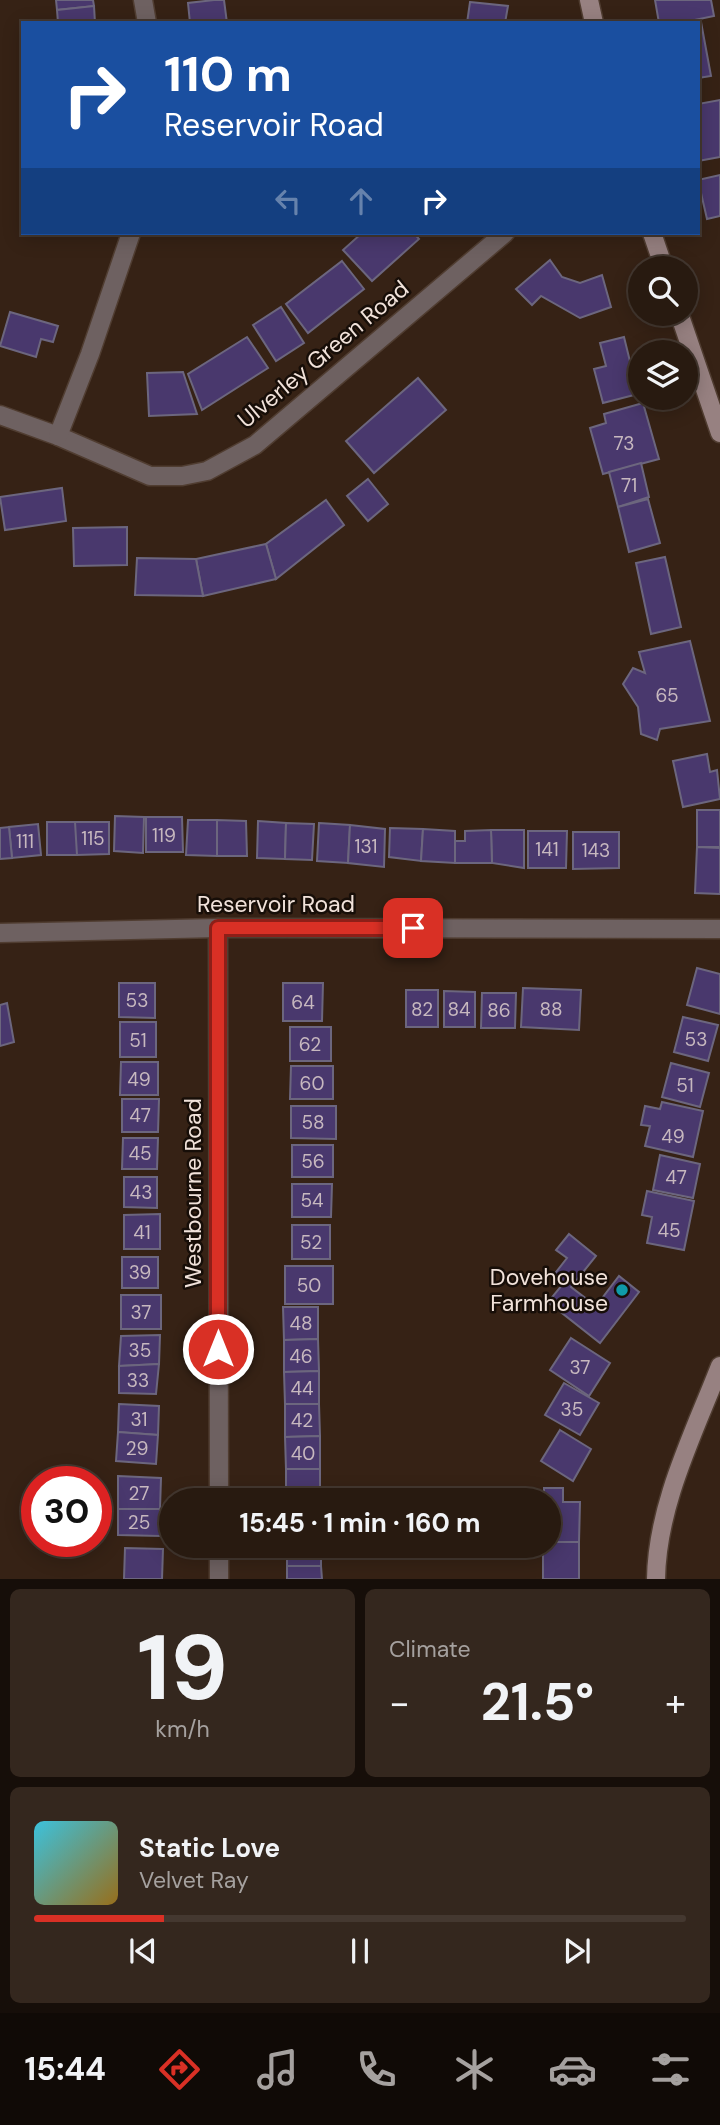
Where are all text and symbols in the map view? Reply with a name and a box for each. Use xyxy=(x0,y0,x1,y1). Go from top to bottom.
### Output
text: 110 m xyxy=(164,42,292,106)
icon: right xyxy=(49,49,140,140)
text: Reservoir Road xyxy=(164,104,384,146)
icon: left xyxy=(269,182,307,220)
icon: ahead xyxy=(342,182,380,220)
icon: right xyxy=(415,182,453,220)
map controls xyxy=(628,256,698,410)
button: search xyxy=(628,256,698,326)
street label: Ulverley Green Road xyxy=(231,274,415,434)
button: layers xyxy=(628,340,698,410)
house number: 73 xyxy=(614,431,634,456)
house number: 71 xyxy=(621,473,637,498)
house number: 65 xyxy=(655,683,679,708)
house number: 119 xyxy=(152,823,176,848)
house number: 115 xyxy=(81,826,105,851)
house number: 111 xyxy=(16,829,34,854)
house number: 131 xyxy=(355,834,377,859)
house number: 141 xyxy=(535,837,559,862)
house number: 143 xyxy=(582,838,610,863)
street label: Reservoir Road xyxy=(197,889,355,919)
pin xyxy=(383,898,443,958)
icon: arrive xyxy=(394,909,432,947)
house number: 53 xyxy=(126,988,148,1013)
house number: 64 xyxy=(291,990,315,1015)
house number: 82 xyxy=(411,997,433,1022)
house number: 84 xyxy=(447,997,471,1022)
house number: 88 xyxy=(539,997,563,1022)
house number: 86 xyxy=(487,998,511,1023)
house number: 53 xyxy=(685,1027,707,1052)
house number: 51 xyxy=(129,1028,147,1053)
house number: 62 xyxy=(299,1032,321,1057)
house number: 49 xyxy=(127,1067,151,1092)
house number: 60 xyxy=(300,1071,324,1096)
house number: 51 xyxy=(676,1073,694,1098)
street label: Westbourne Road xyxy=(178,1098,208,1288)
house number: 47 xyxy=(129,1103,151,1128)
house number: 58 xyxy=(301,1110,325,1135)
house number: 49 xyxy=(661,1124,685,1149)
house number: 45 xyxy=(128,1141,152,1166)
house number: 56 xyxy=(301,1149,325,1174)
house number: 47 xyxy=(665,1165,687,1190)
house number: 43 xyxy=(130,1180,152,1205)
house number: 54 xyxy=(300,1188,324,1213)
house number: 45 xyxy=(657,1218,681,1243)
house number: 41 xyxy=(133,1220,151,1245)
house number: 52 xyxy=(300,1230,322,1255)
house number: 39 xyxy=(129,1260,151,1285)
place label: Dovehouse Farmhouse xyxy=(490,1262,608,1318)
house number: 50 xyxy=(297,1273,321,1298)
marker: Dovehouse Farmhouse xyxy=(614,1282,630,1298)
house number: 37 xyxy=(130,1300,152,1325)
house number: 48 xyxy=(289,1311,313,1336)
position arrow xyxy=(181,1312,255,1386)
house number: 35 xyxy=(129,1338,151,1363)
house number: 46 xyxy=(289,1344,313,1369)
house number: 37 xyxy=(569,1355,591,1380)
house number: 33 xyxy=(127,1368,149,1393)
house number: 44 xyxy=(290,1376,314,1401)
house number: 35 xyxy=(561,1397,583,1422)
house number: 31 xyxy=(131,1407,147,1432)
house number: 42 xyxy=(291,1408,313,1433)
house number: 29 xyxy=(126,1436,148,1461)
house number: 40 xyxy=(291,1441,315,1466)
speed limit sign: 30 xyxy=(21,1466,112,1557)
house number: 27 xyxy=(129,1481,149,1506)
text: 15:45 · 1 min · 160 m xyxy=(240,1506,480,1540)
house number: 25 xyxy=(128,1510,150,1535)
text: 19 xyxy=(137,1609,228,1727)
text: Climate xyxy=(389,1634,471,1664)
text: 21.5° xyxy=(481,1668,594,1736)
text: − xyxy=(389,1678,410,1728)
text: + xyxy=(665,1678,686,1728)
text: km/h xyxy=(155,1714,210,1744)
text: Static Love xyxy=(139,1831,280,1865)
text: Velvet Ray xyxy=(139,1865,249,1895)
icon: previous xyxy=(124,1932,162,1970)
icon: pause xyxy=(341,1932,379,1970)
icon: next xyxy=(558,1932,596,1970)
icon: directions xyxy=(155,2045,204,2094)
icon: music xyxy=(253,2045,302,2094)
icon: phone xyxy=(352,2045,401,2094)
icon: climate xyxy=(450,2045,499,2094)
icon: car xyxy=(548,2045,597,2094)
icon: filters xyxy=(646,2045,695,2094)
text: 15:44 xyxy=(25,2048,106,2090)

